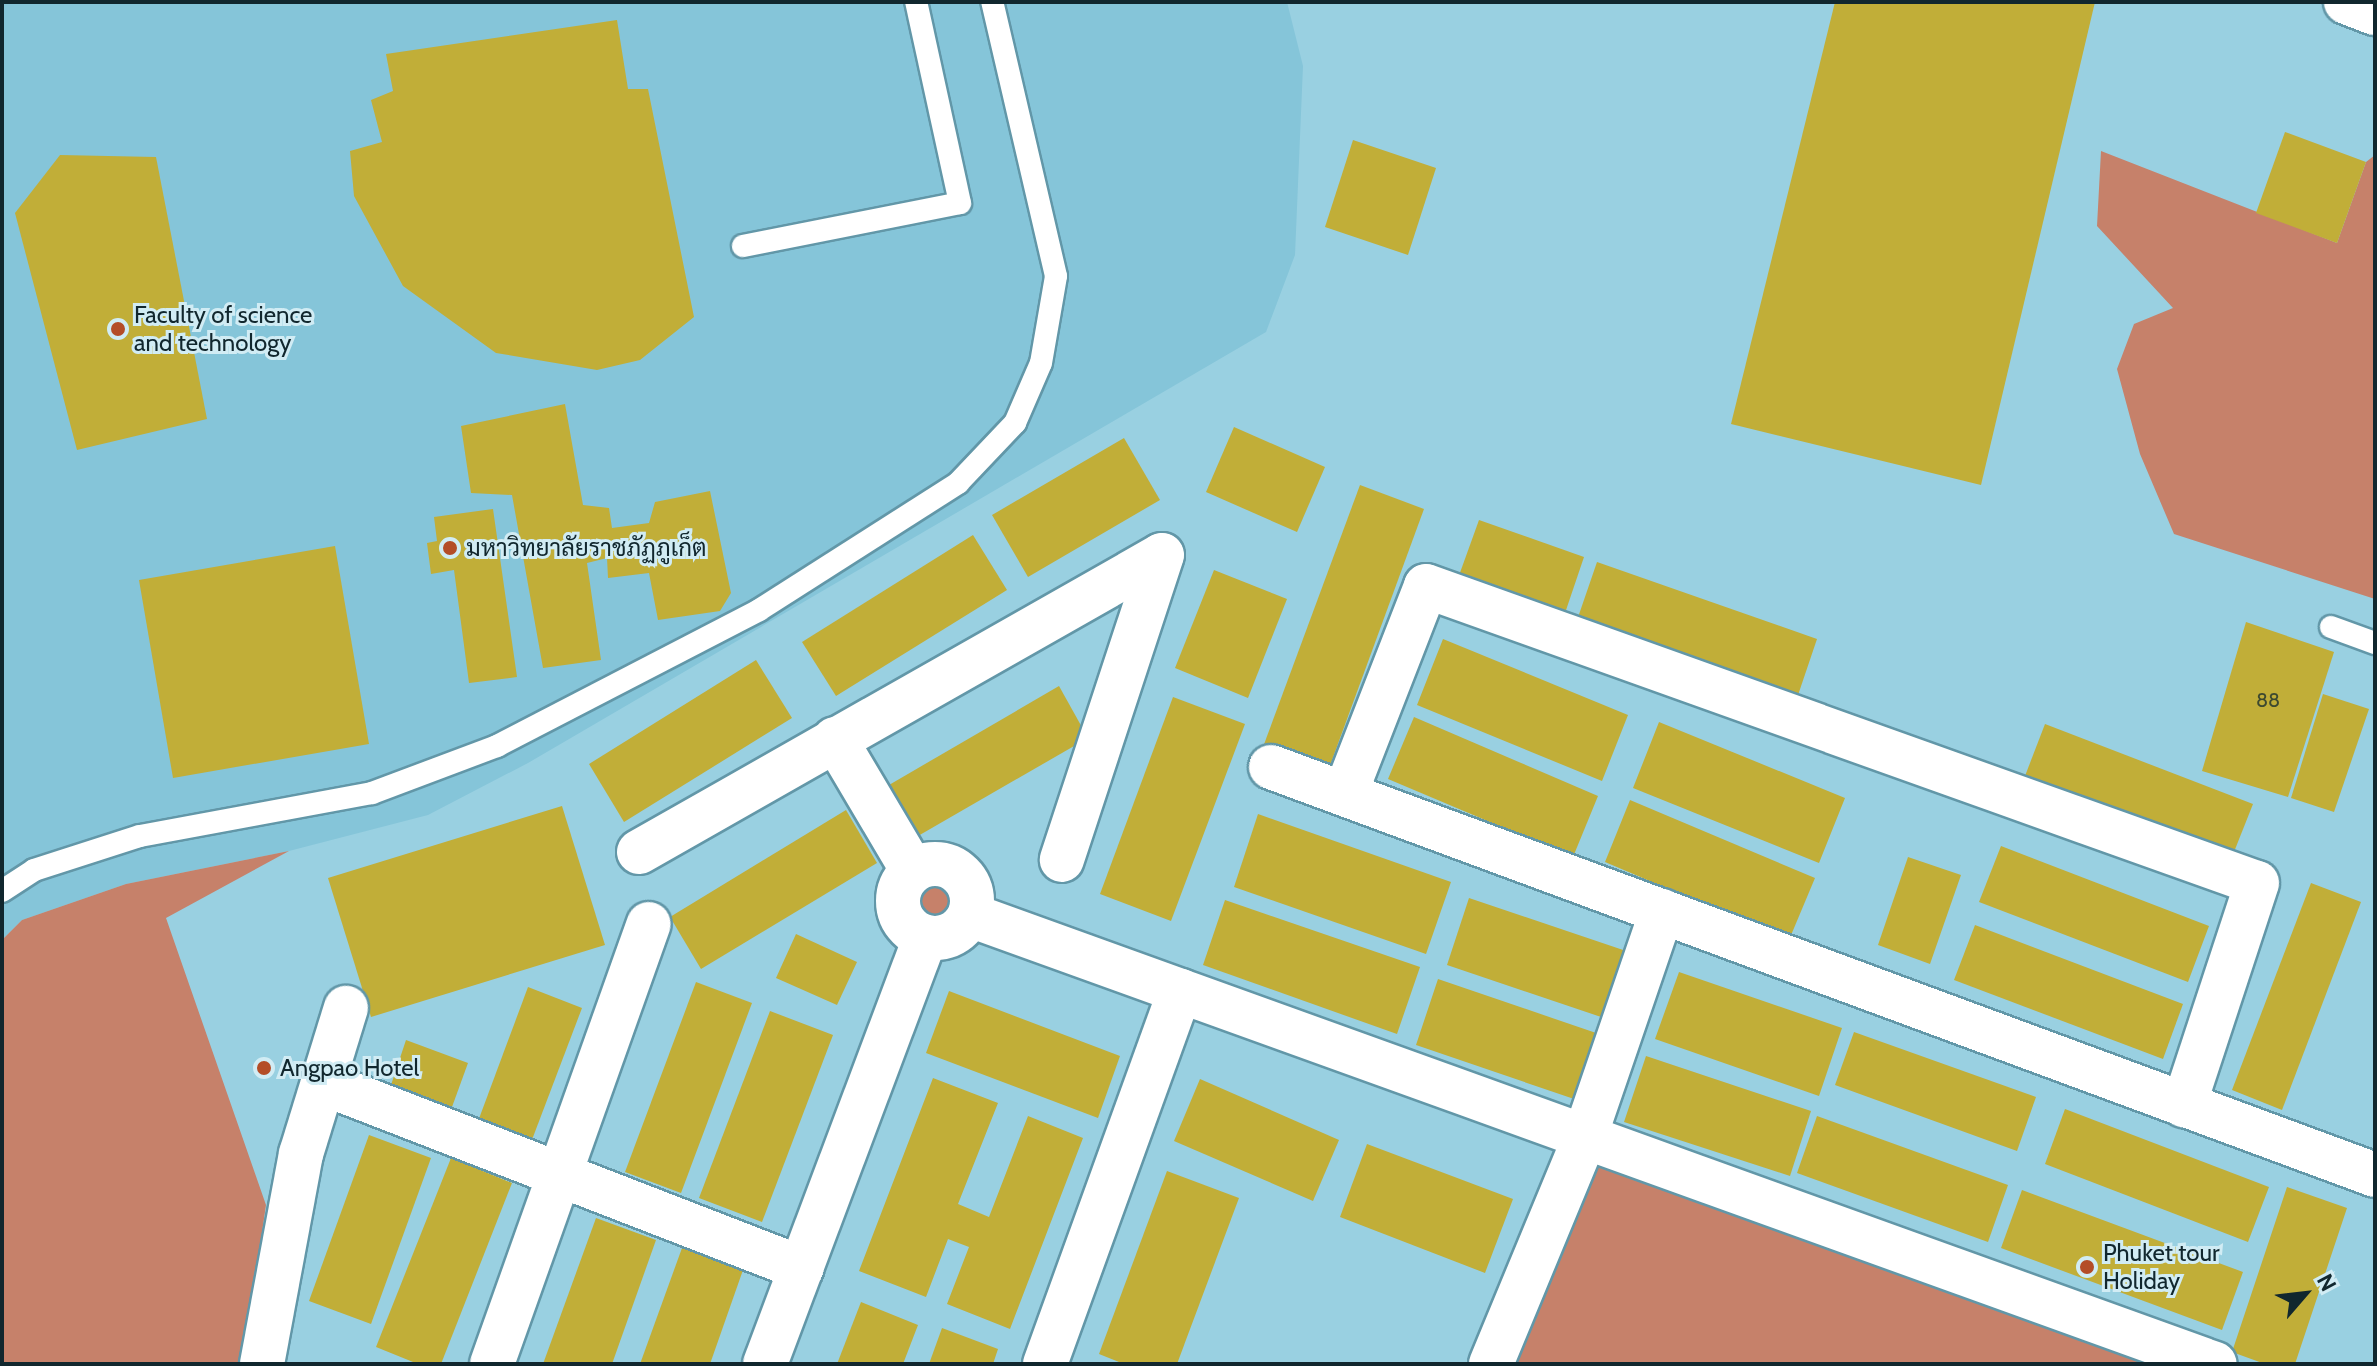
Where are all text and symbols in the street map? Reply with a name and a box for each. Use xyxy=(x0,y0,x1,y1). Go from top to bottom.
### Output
place label: Faculty of science and technology xyxy=(134,301,312,357)
marker: Faculty of science and technology xyxy=(109,320,127,338)
place label: มหาวิทยาลัยราชภัฏภูเก็ต xyxy=(466,534,707,562)
marker: มหาวิทยาลัยราชภัฏภูเก็ต xyxy=(441,539,459,557)
house number: 88 xyxy=(2256,688,2280,712)
place label: Angpao Hotel xyxy=(280,1054,419,1082)
marker: Angpao Hotel xyxy=(255,1059,273,1077)
place label: Phuket tour Holiday xyxy=(2103,1239,2220,1295)
north arrow xyxy=(2265,1254,2345,1334)
marker: Phuket tour Holiday xyxy=(2078,1258,2096,1276)
text: N xyxy=(2311,1269,2342,1296)

